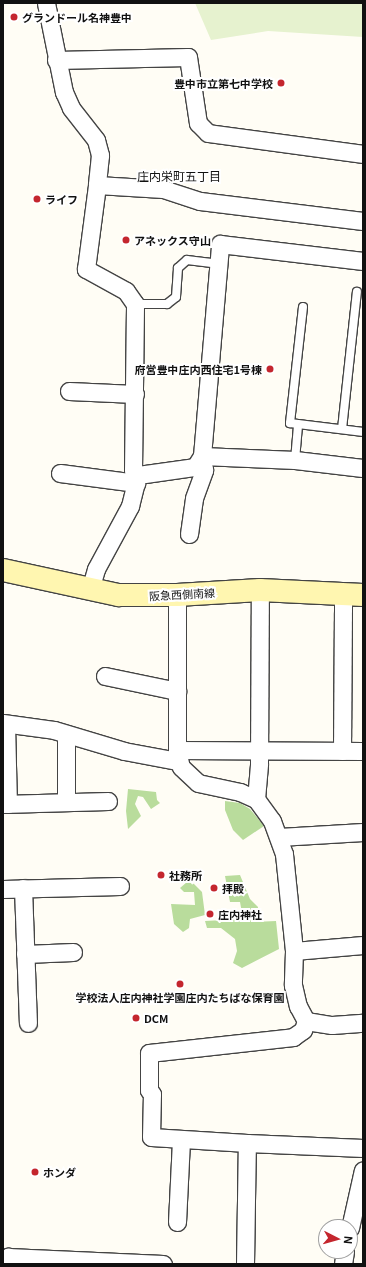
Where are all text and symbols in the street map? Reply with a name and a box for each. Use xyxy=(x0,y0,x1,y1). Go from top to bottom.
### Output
place label: グランドール名神豊中 xyxy=(22,10,132,24)
marker: グランドール名神豊中 xyxy=(9,12,19,22)
place label: 豊中市立第七中学校 xyxy=(174,76,273,90)
marker: 豊中市立第七中学校 xyxy=(276,78,286,88)
district label: 庄内栄町五丁目 xyxy=(137,169,221,183)
place label: ライフ xyxy=(45,192,78,206)
marker: ライフ xyxy=(32,194,42,204)
place label: アネックス守山 xyxy=(134,233,211,247)
marker: アネックス守山 xyxy=(121,235,131,245)
place label: 府営豊中庄内西住宅1号棟 xyxy=(135,362,262,376)
marker: 府営豊中庄内西住宅1号棟 xyxy=(265,364,275,374)
street label: 阪急西側南線 xyxy=(149,586,215,602)
place label: 社務所 xyxy=(169,868,202,882)
marker: 社務所 xyxy=(156,870,166,880)
place label: 拝殿 xyxy=(222,881,244,895)
marker: 拝殿 xyxy=(209,883,219,893)
place label: 庄内神社 xyxy=(218,907,262,921)
marker: 庄内神社 xyxy=(205,909,215,919)
marker: 学校法人庄内神社学園庄内たちばな保育園 xyxy=(175,979,185,989)
place label: 学校法人庄内神社学園庄内たちばな保育園 xyxy=(76,990,284,1004)
place label: DCM xyxy=(144,1011,168,1025)
marker: DCM xyxy=(131,1013,141,1023)
place label: ホンダ xyxy=(43,1165,76,1179)
marker: ホンダ xyxy=(30,1167,40,1177)
north arrow xyxy=(318,1219,358,1259)
text: N xyxy=(341,1235,357,1245)

